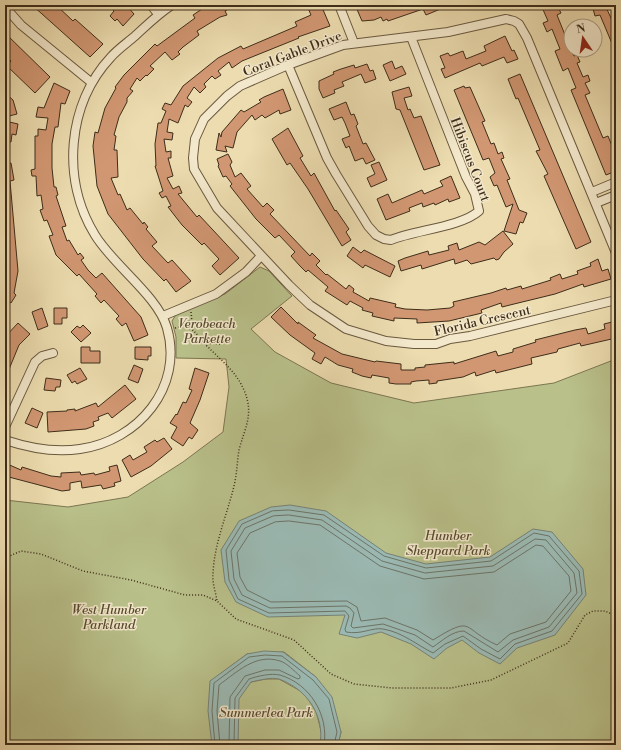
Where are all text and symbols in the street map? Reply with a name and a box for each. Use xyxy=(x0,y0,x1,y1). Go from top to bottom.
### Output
north arrow xyxy=(563,18,603,58)
text: N xyxy=(575,21,587,37)
street label: Coral Gable Drive xyxy=(241,28,344,80)
street label: Hibiscus Court xyxy=(447,115,494,204)
street label: Florida Crescent xyxy=(432,302,532,340)
park label: Verobeach Parkette xyxy=(178,316,237,347)
park label: Humber Sheppard Park xyxy=(406,528,491,559)
park label: West Humber Parkland xyxy=(72,602,147,633)
park label: Summerlea Park xyxy=(219,705,313,721)

